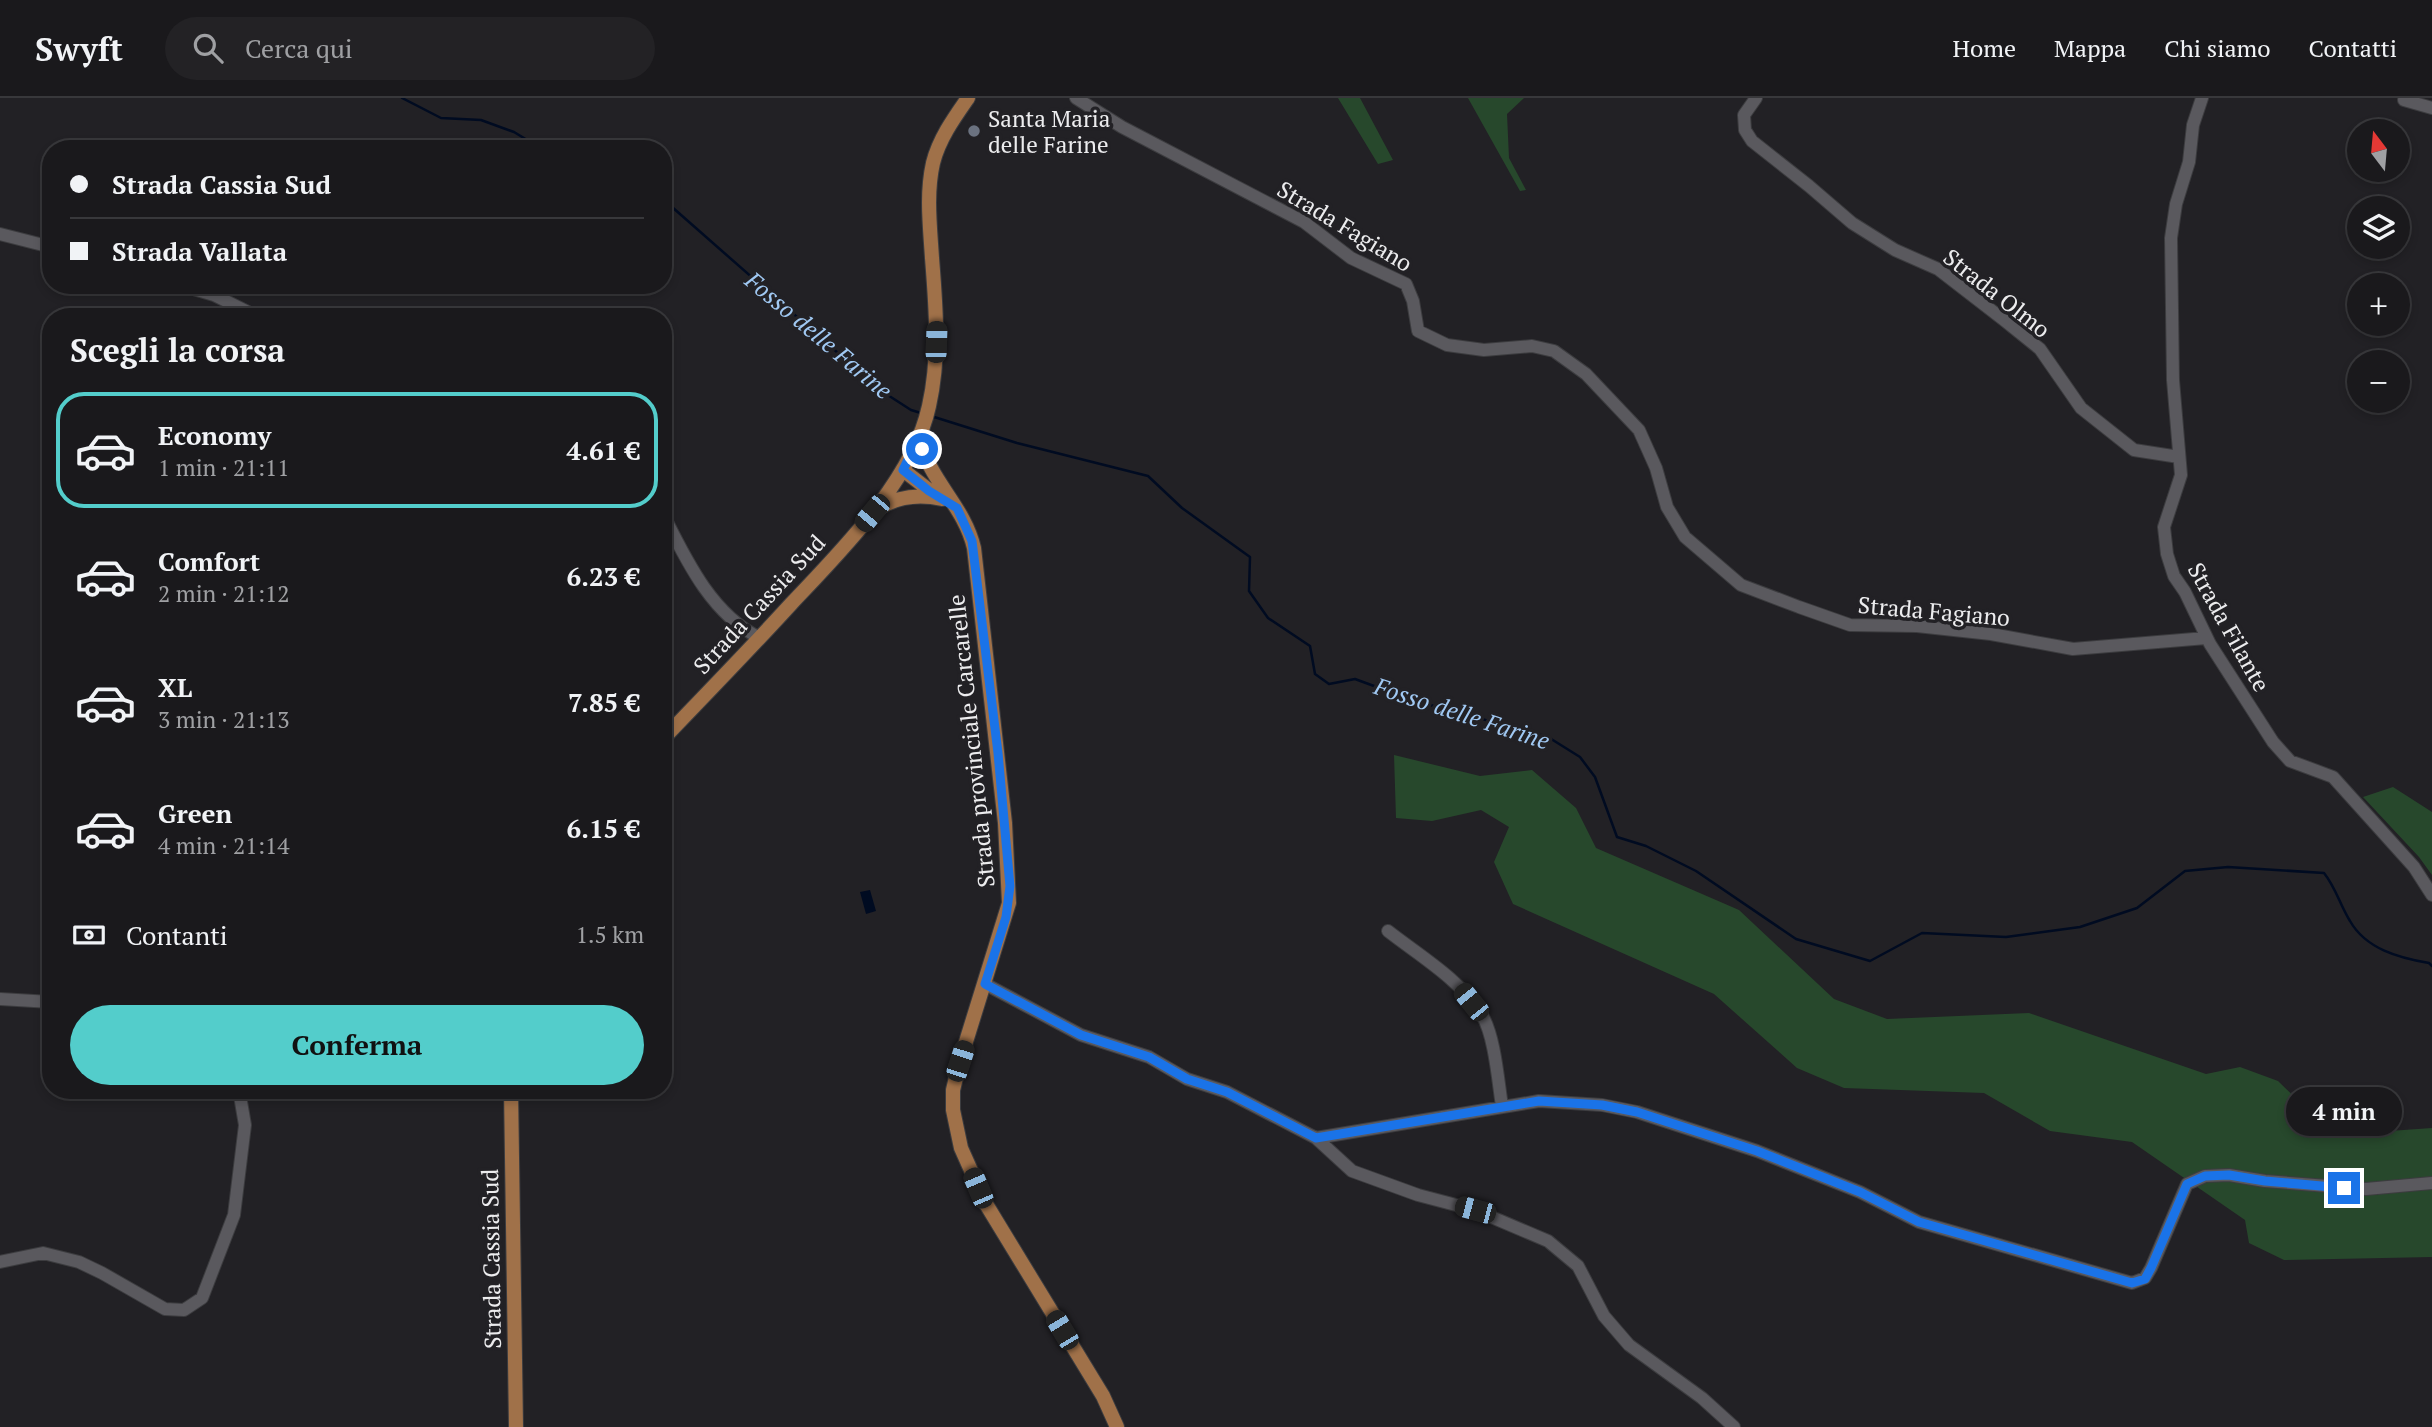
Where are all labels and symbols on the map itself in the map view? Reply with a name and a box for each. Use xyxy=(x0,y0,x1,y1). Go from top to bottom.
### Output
place label: Santa Maria delle Farine xyxy=(988,103,1111,160)
north arrow xyxy=(2347,119,2410,182)
marker: Santa Maria delle Farine xyxy=(966,123,982,139)
street label: Strada Fagiano xyxy=(1272,173,1418,279)
street label: Strada Olmo xyxy=(1937,241,2057,345)
water label: Fosso delle Farine xyxy=(738,263,899,406)
car xyxy=(925,321,948,363)
route start xyxy=(906,433,938,465)
car xyxy=(851,490,894,536)
street label: Strada Cassia Sud xyxy=(686,527,832,680)
street label: Strada Filante xyxy=(2181,557,2277,697)
street label: Strada Fagiano xyxy=(1857,589,2011,633)
street label: Strada provinciale Carcarelle xyxy=(940,593,1002,889)
water label: Fosso delle Farine xyxy=(1369,669,1554,756)
car xyxy=(1450,979,1493,1025)
car xyxy=(944,1038,977,1084)
callout: 4 min xyxy=(2286,1086,2402,1136)
car xyxy=(961,1165,996,1211)
street label: Strada Cassia Sud xyxy=(474,1168,508,1349)
route end xyxy=(2328,1172,2360,1204)
car xyxy=(1452,1194,1499,1226)
car xyxy=(1043,1307,1082,1353)

